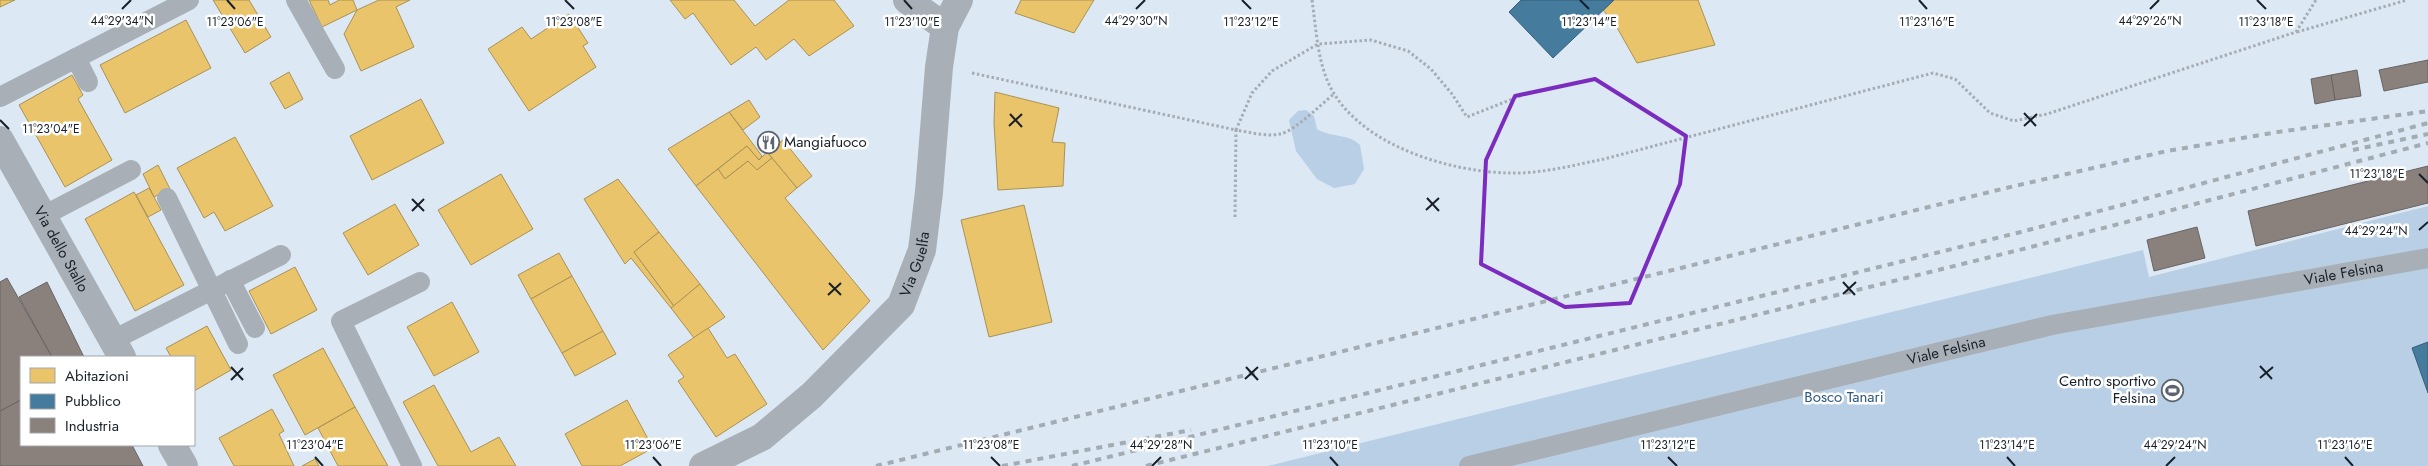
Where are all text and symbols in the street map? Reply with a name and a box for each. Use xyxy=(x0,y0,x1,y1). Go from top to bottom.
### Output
text: 44°29'34"N xyxy=(91,12,153,30)
text: 44°29'30"N xyxy=(1104,12,1168,30)
text: 44°29'26"N xyxy=(2118,12,2182,30)
text: 11°23'06"E xyxy=(206,13,264,31)
text: 11°23'08"E xyxy=(546,13,602,31)
text: 11°23'10"E xyxy=(884,13,940,31)
text: 11°23'12"E xyxy=(1223,13,1279,31)
text: 11°23'14"E xyxy=(1561,13,1617,31)
text: 11°23'16"E xyxy=(1899,13,1955,31)
text: 11°23'18"E xyxy=(2238,13,2294,31)
text: 11°23'04"E xyxy=(22,120,80,138)
restaurant icon: Mangiafuoco xyxy=(756,130,780,154)
place label: Mangiafuoco xyxy=(784,131,867,153)
text: 11°23'18"E xyxy=(2349,165,2405,183)
street label: Via dello Stallo xyxy=(28,202,94,296)
text: 44°29'24"N xyxy=(2344,222,2408,240)
street label: Via Guelfa xyxy=(894,230,935,300)
street label: Viale Felsina xyxy=(2302,255,2385,291)
street label: Viale Felsina xyxy=(1905,330,1988,371)
legend xyxy=(20,356,195,446)
text: Abitazioni xyxy=(65,365,129,387)
place label: Centro sportivo Felsina xyxy=(2059,370,2156,409)
sports icon: Centro sportivo Felsina xyxy=(2160,378,2184,402)
park label: Bosco Tanari xyxy=(1804,386,1884,408)
text: Pubblico xyxy=(65,390,121,412)
text: Industria xyxy=(65,415,119,437)
text: 11°23'04"E xyxy=(286,436,344,454)
text: 11°23'06"E xyxy=(624,436,682,454)
text: 11°23'08"E xyxy=(963,436,1019,454)
text: 44°29'28"N xyxy=(1130,436,1192,454)
text: 11°23'10"E xyxy=(1302,436,1358,454)
text: 11°23'12"E xyxy=(1640,436,1696,454)
text: 11°23'14"E xyxy=(1979,436,2035,454)
text: 44°29'24"N xyxy=(2143,436,2207,454)
text: 11°23'16"E xyxy=(2317,436,2373,454)

